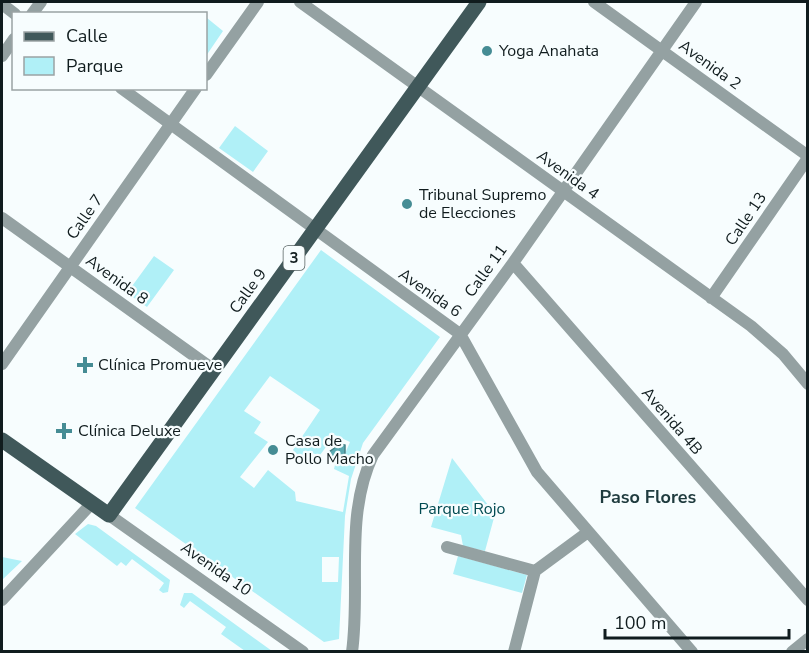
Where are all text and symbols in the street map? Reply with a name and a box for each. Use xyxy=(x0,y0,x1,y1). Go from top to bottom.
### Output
legend xyxy=(12,12,207,90)
text: Calle xyxy=(66,24,108,48)
street label: Avenida 2 xyxy=(674,35,746,95)
place label: Yoga Anahata xyxy=(498,40,599,62)
marker: Yoga Anahata xyxy=(480,44,494,58)
text: Parque xyxy=(66,54,123,78)
street label: Avenida 4 xyxy=(532,145,604,205)
place label: Tribunal Supremo de Elecciones xyxy=(419,184,547,224)
street label: Calle 13 xyxy=(720,188,772,250)
street label: Calle 7 xyxy=(61,190,109,244)
marker: Tribunal Supremo de Elecciones xyxy=(400,197,414,211)
street label: Calle 11 xyxy=(459,240,513,302)
road number: 3 xyxy=(284,246,304,270)
street label: Avenida 8 xyxy=(81,250,153,310)
street label: Avenida 6 xyxy=(394,263,466,323)
street label: Calle 9 xyxy=(224,264,272,318)
place label: Clínica Promueve xyxy=(98,354,222,376)
marker: Clínica Promueve xyxy=(76,356,94,374)
street label: Avenida 4B xyxy=(636,382,708,460)
place label: Clínica Deluxe xyxy=(78,420,181,442)
marker: Clínica Deluxe xyxy=(55,422,73,440)
place label: Casa de Pollo Macho xyxy=(285,430,374,470)
marker: Casa de Pollo Macho xyxy=(266,443,280,457)
district label: Paso Flores xyxy=(600,485,697,509)
park label: Parque Rojo xyxy=(419,498,506,520)
street label: Avenida 10 xyxy=(176,537,256,601)
scale bar xyxy=(605,602,790,640)
text: 100 m xyxy=(614,611,666,635)

